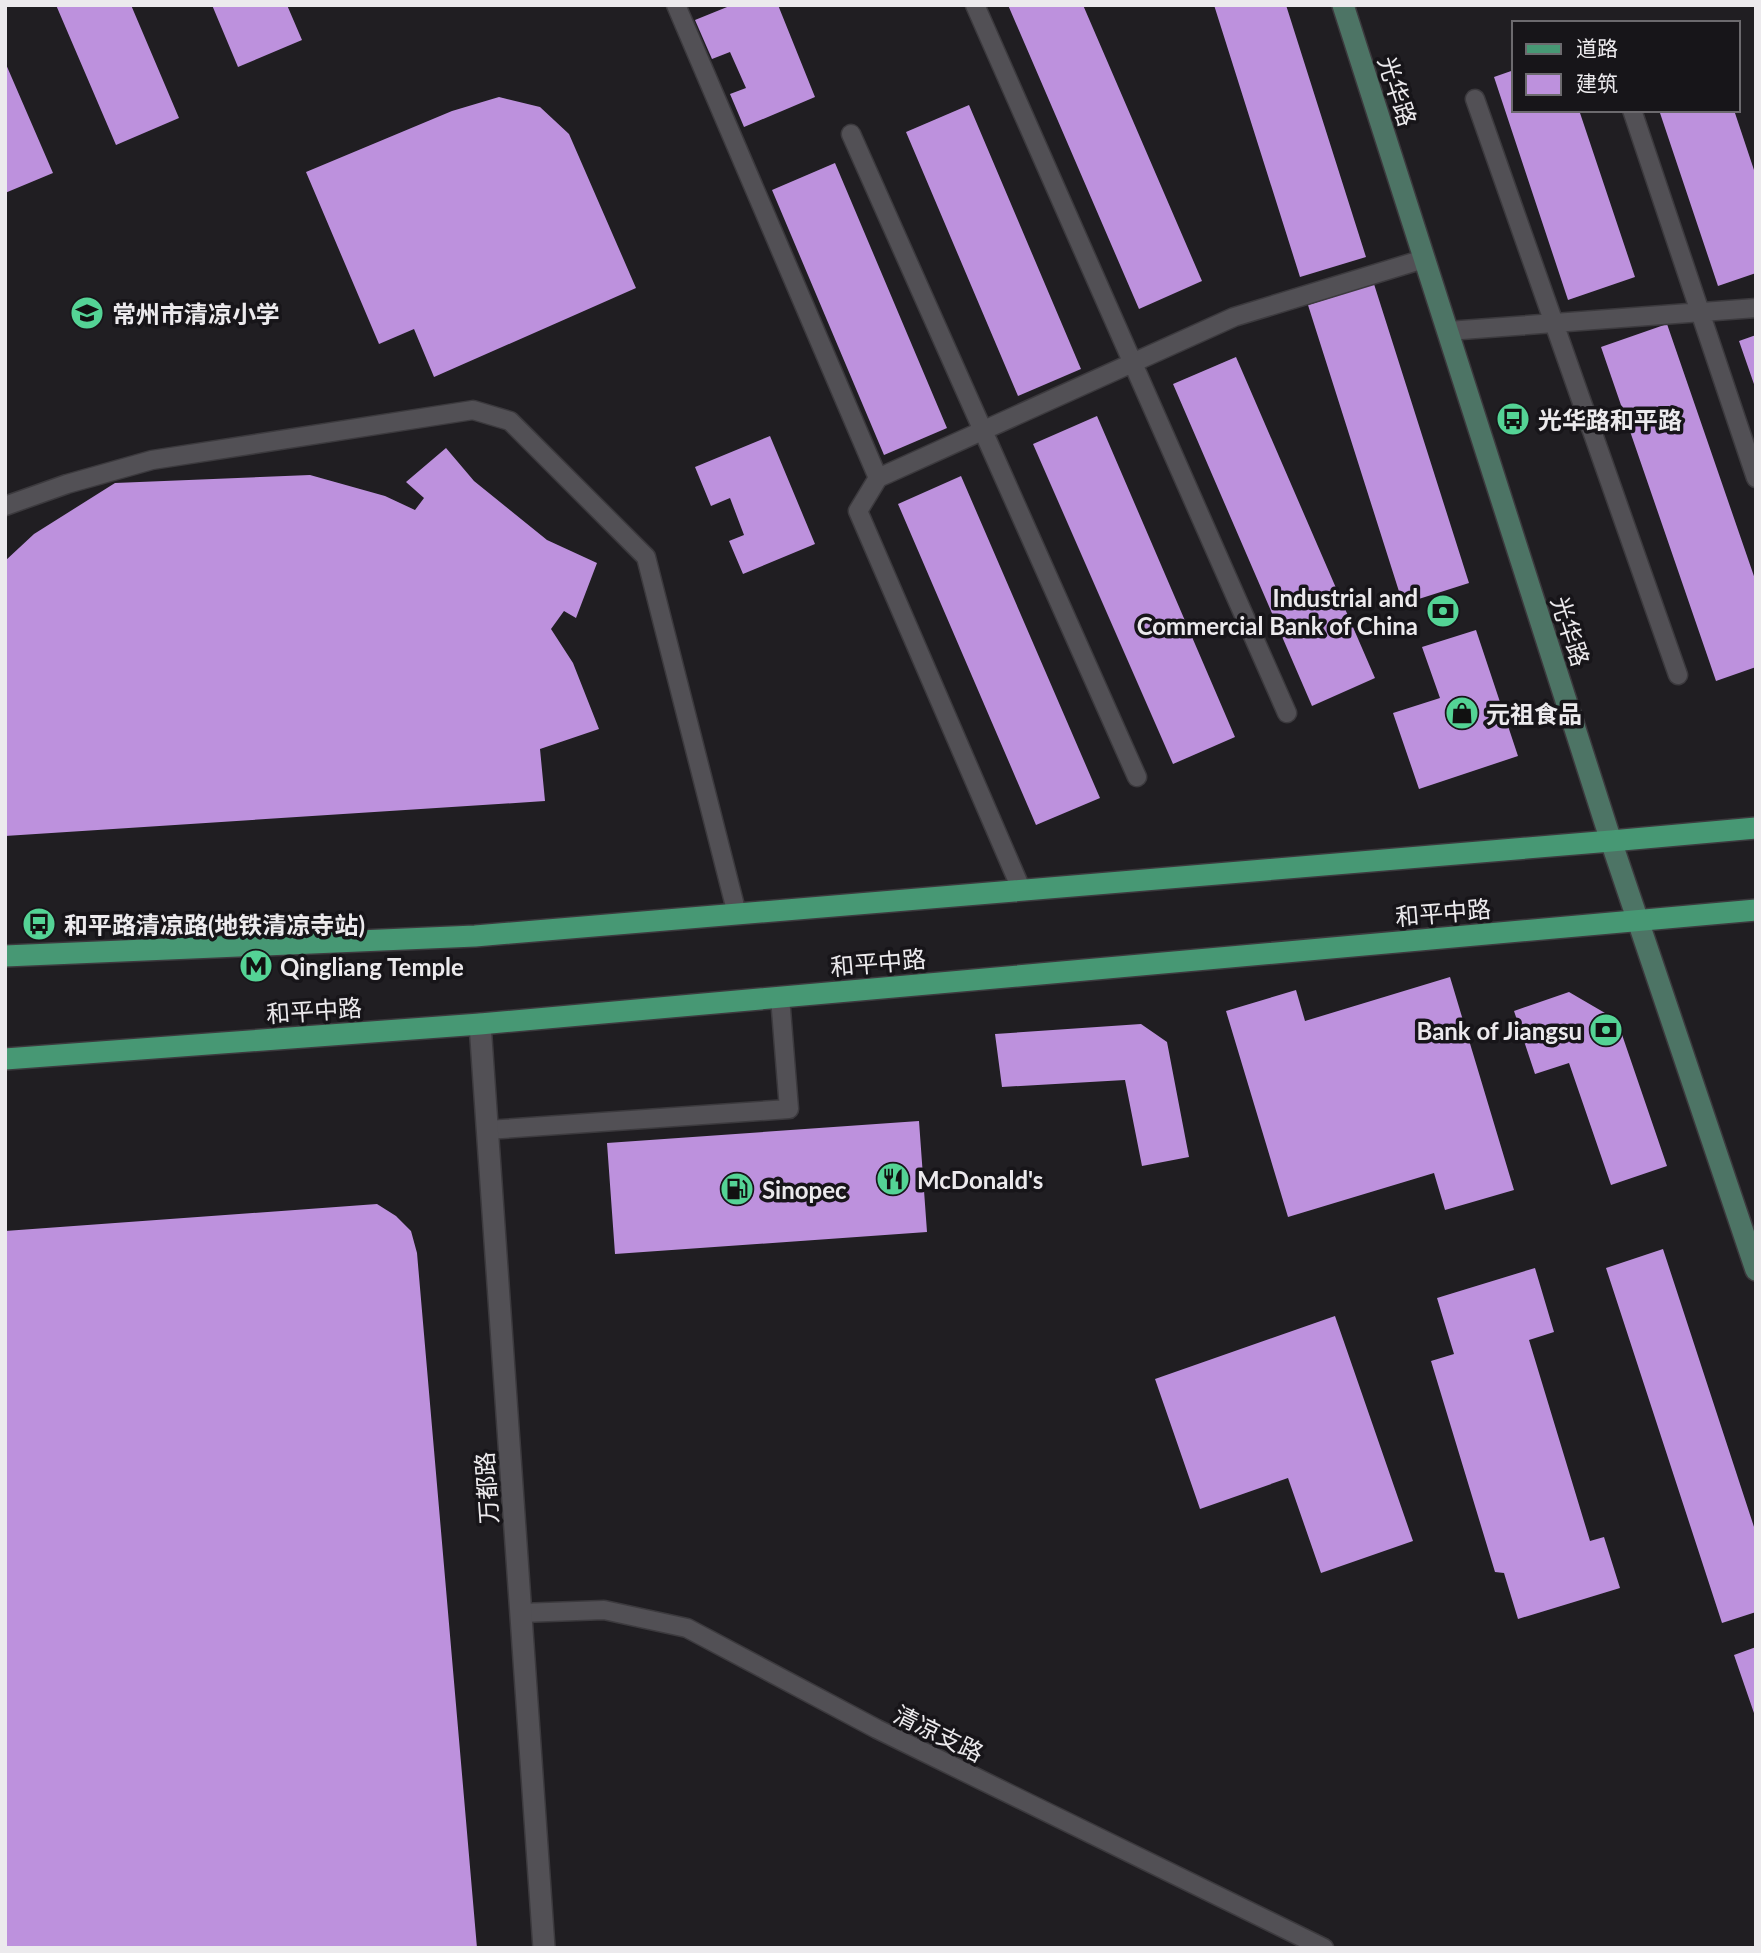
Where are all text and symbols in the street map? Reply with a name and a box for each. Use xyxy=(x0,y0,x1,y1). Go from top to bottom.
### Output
legend xyxy=(1512,21,1740,112)
text: 道路 xyxy=(1576,35,1618,60)
street label: 光华路 xyxy=(1373,52,1423,130)
text: 建筑 xyxy=(1576,70,1618,95)
school or university icon: 常州市清凉小学 xyxy=(68,294,106,332)
place label: 常州市清凉小学 xyxy=(112,299,280,328)
bus stop icon: 光华路和平路 xyxy=(1494,400,1532,438)
place label: 光华路和平路 xyxy=(1538,405,1682,434)
place label: Industrial and Commercial Bank of China xyxy=(1137,583,1418,640)
bank icon: Industrial and Commercial Bank of China xyxy=(1424,592,1462,630)
street label: 光华路 xyxy=(1546,592,1596,670)
shop icon: 元祖食品 xyxy=(1443,694,1481,732)
place label: 元祖食品 xyxy=(1486,699,1582,728)
street label: 和平中路 xyxy=(1394,893,1492,931)
bus stop icon: 和平路清凉路(地铁清凉寺站) xyxy=(20,905,58,943)
place label: 和平路清凉路(地铁清凉寺站) xyxy=(64,910,365,939)
street label: 和平中路 xyxy=(829,943,927,981)
metro station icon: Qingliang Temple xyxy=(237,947,275,985)
place label: Qingliang Temple xyxy=(280,952,464,981)
street label: 和平中路 xyxy=(265,992,363,1028)
bank icon: Bank of Jiangsu xyxy=(1587,1011,1625,1049)
place label: Bank of Jiangsu xyxy=(1417,1016,1582,1045)
restaurant icon: McDonald's xyxy=(874,1160,912,1198)
place label: McDonald's xyxy=(917,1165,1043,1194)
fuel station icon: Sinopec xyxy=(718,1170,756,1208)
place label: Sinopec xyxy=(762,1175,847,1204)
street label: 万都路 xyxy=(469,1451,503,1525)
street label: 清凉支路 xyxy=(890,1699,988,1767)

